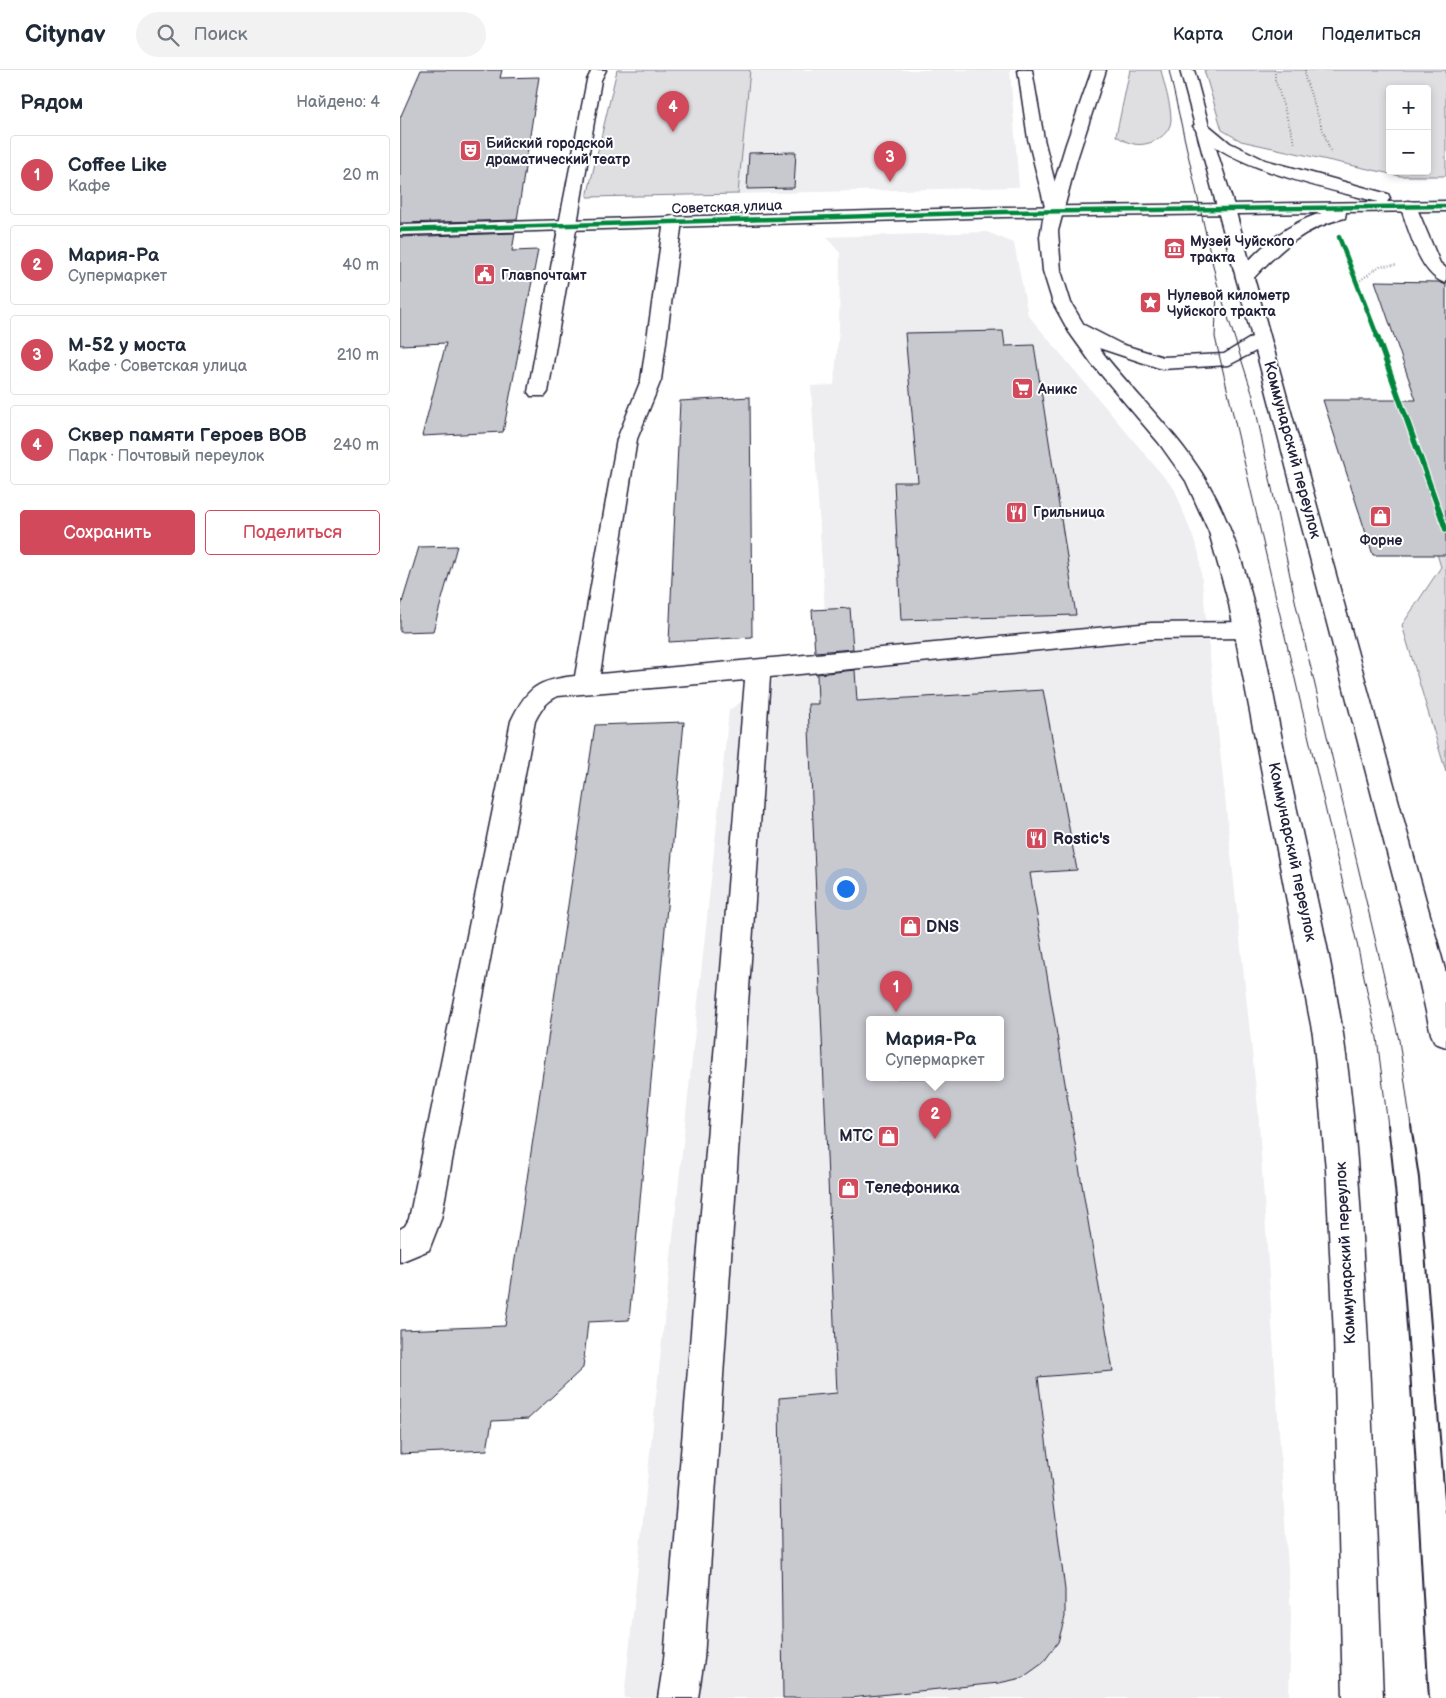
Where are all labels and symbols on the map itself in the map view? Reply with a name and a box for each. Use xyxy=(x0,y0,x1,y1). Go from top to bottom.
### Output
pin: 4 xyxy=(657,91,689,132)
place label: Бийский городской драматический театр xyxy=(485,135,631,168)
theatre icon: Бийский городской драматический театр xyxy=(458,139,482,163)
pin: 3 xyxy=(874,141,906,182)
street label: Советская улица xyxy=(671,197,783,217)
place label: Музей Чуйского тракта xyxy=(1190,233,1295,266)
museum icon: Музей Чуйского тракта xyxy=(1162,237,1186,261)
public building icon: Главпочтамт xyxy=(473,263,497,287)
place label: Главпочтамт xyxy=(501,267,587,284)
place label: Нулевой километр Чуйского тракта xyxy=(1167,287,1291,320)
place icon: Нулевой километр Чуйского тракта xyxy=(1139,291,1163,315)
street label: Коммунарский переулок xyxy=(1259,359,1325,541)
supermarket icon: Аникс xyxy=(1010,377,1034,401)
place label: Аникс xyxy=(1037,381,1077,398)
restaurant icon: Грильница xyxy=(1005,500,1029,524)
place label: Грильница xyxy=(1033,504,1105,521)
shop icon: Форне xyxy=(1369,505,1393,529)
place label: Форне xyxy=(1360,532,1402,549)
street label: Коммунарский переулок xyxy=(1264,761,1320,944)
restaurant icon: Rostic's xyxy=(1025,827,1049,851)
place label: Rostic's xyxy=(1053,830,1110,849)
your location xyxy=(833,876,859,902)
shop icon: DNS xyxy=(898,915,922,939)
place label: DNS xyxy=(926,918,959,937)
pin: 1 xyxy=(880,971,912,1012)
pin: 2 xyxy=(919,1098,951,1139)
shop icon: МТС xyxy=(877,1124,901,1148)
place label: МТС xyxy=(839,1127,873,1146)
street label: Коммунарский переулок xyxy=(1332,1161,1360,1345)
shop icon: Телефоника xyxy=(837,1176,861,1200)
place label: Телефоника xyxy=(865,1179,960,1198)

